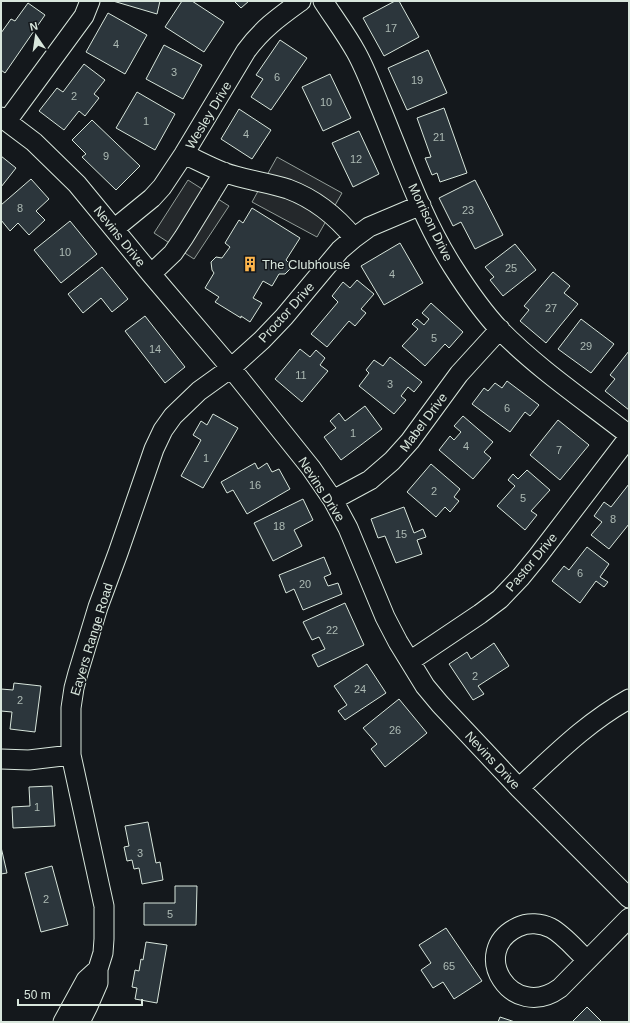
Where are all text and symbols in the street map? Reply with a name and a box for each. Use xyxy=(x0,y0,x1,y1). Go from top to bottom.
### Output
north arrow xyxy=(16,16,56,56)
text: N xyxy=(29,20,39,33)
house number: 17 xyxy=(385,22,397,34)
house number: 4 xyxy=(113,38,119,50)
house number: 3 xyxy=(171,66,177,78)
house number: 6 xyxy=(274,71,280,83)
house number: 19 xyxy=(411,74,423,86)
street label: Wesley Drive xyxy=(182,79,235,152)
house number: 2 xyxy=(71,90,77,102)
house number: 10 xyxy=(320,96,332,108)
house number: 1 xyxy=(143,115,149,127)
house number: 4 xyxy=(243,128,249,140)
house number: 21 xyxy=(433,131,445,143)
house number: 9 xyxy=(103,150,109,162)
house number: 12 xyxy=(350,153,362,165)
street label: Morrison Drive xyxy=(405,181,456,263)
house number: 8 xyxy=(17,202,23,214)
street label: Nevins Drive xyxy=(91,203,149,270)
house number: 23 xyxy=(462,204,474,216)
house number: 10 xyxy=(59,246,71,258)
building icon: The Clubhouse xyxy=(241,255,259,273)
place label: The Clubhouse xyxy=(262,257,350,272)
house number: 25 xyxy=(505,262,517,274)
house number: 4 xyxy=(389,268,395,280)
street label: Proctor Drive xyxy=(255,279,317,346)
house number: 27 xyxy=(545,302,557,314)
house number: 5 xyxy=(431,332,437,344)
house number: 29 xyxy=(580,340,592,352)
house number: 14 xyxy=(149,343,161,355)
house number: 11 xyxy=(295,369,307,381)
house number: 3 xyxy=(387,378,393,390)
street label: Mabel Drive xyxy=(397,390,450,455)
house number: 6 xyxy=(504,402,510,414)
house number: 1 xyxy=(350,427,356,439)
house number: 4 xyxy=(463,440,469,452)
house number: 7 xyxy=(556,444,562,456)
house number: 1 xyxy=(203,452,209,464)
street label: Nevins Drive xyxy=(295,454,348,524)
house number: 16 xyxy=(249,479,261,491)
house number: 2 xyxy=(431,485,437,497)
house number: 5 xyxy=(520,492,526,504)
house number: 8 xyxy=(610,513,616,525)
house number: 18 xyxy=(273,520,285,532)
house number: 15 xyxy=(395,528,407,540)
street label: Pastor Drive xyxy=(503,530,560,595)
house number: 6 xyxy=(577,567,583,579)
house number: 20 xyxy=(299,578,311,590)
street label: Eayers Range Road xyxy=(67,581,116,697)
house number: 22 xyxy=(326,624,338,636)
house number: 2 xyxy=(472,670,478,682)
house number: 24 xyxy=(354,683,366,695)
house number: 2 xyxy=(17,694,23,706)
house number: 26 xyxy=(389,724,401,736)
street label: Nevins Drive xyxy=(462,728,523,792)
house number: 1 xyxy=(34,801,40,813)
house number: 3 xyxy=(137,847,143,859)
house number: 2 xyxy=(43,893,49,905)
house number: 5 xyxy=(167,908,173,920)
house number: 65 xyxy=(443,960,455,972)
scale bar xyxy=(18,981,142,1007)
text: 50 m xyxy=(24,988,51,1002)

